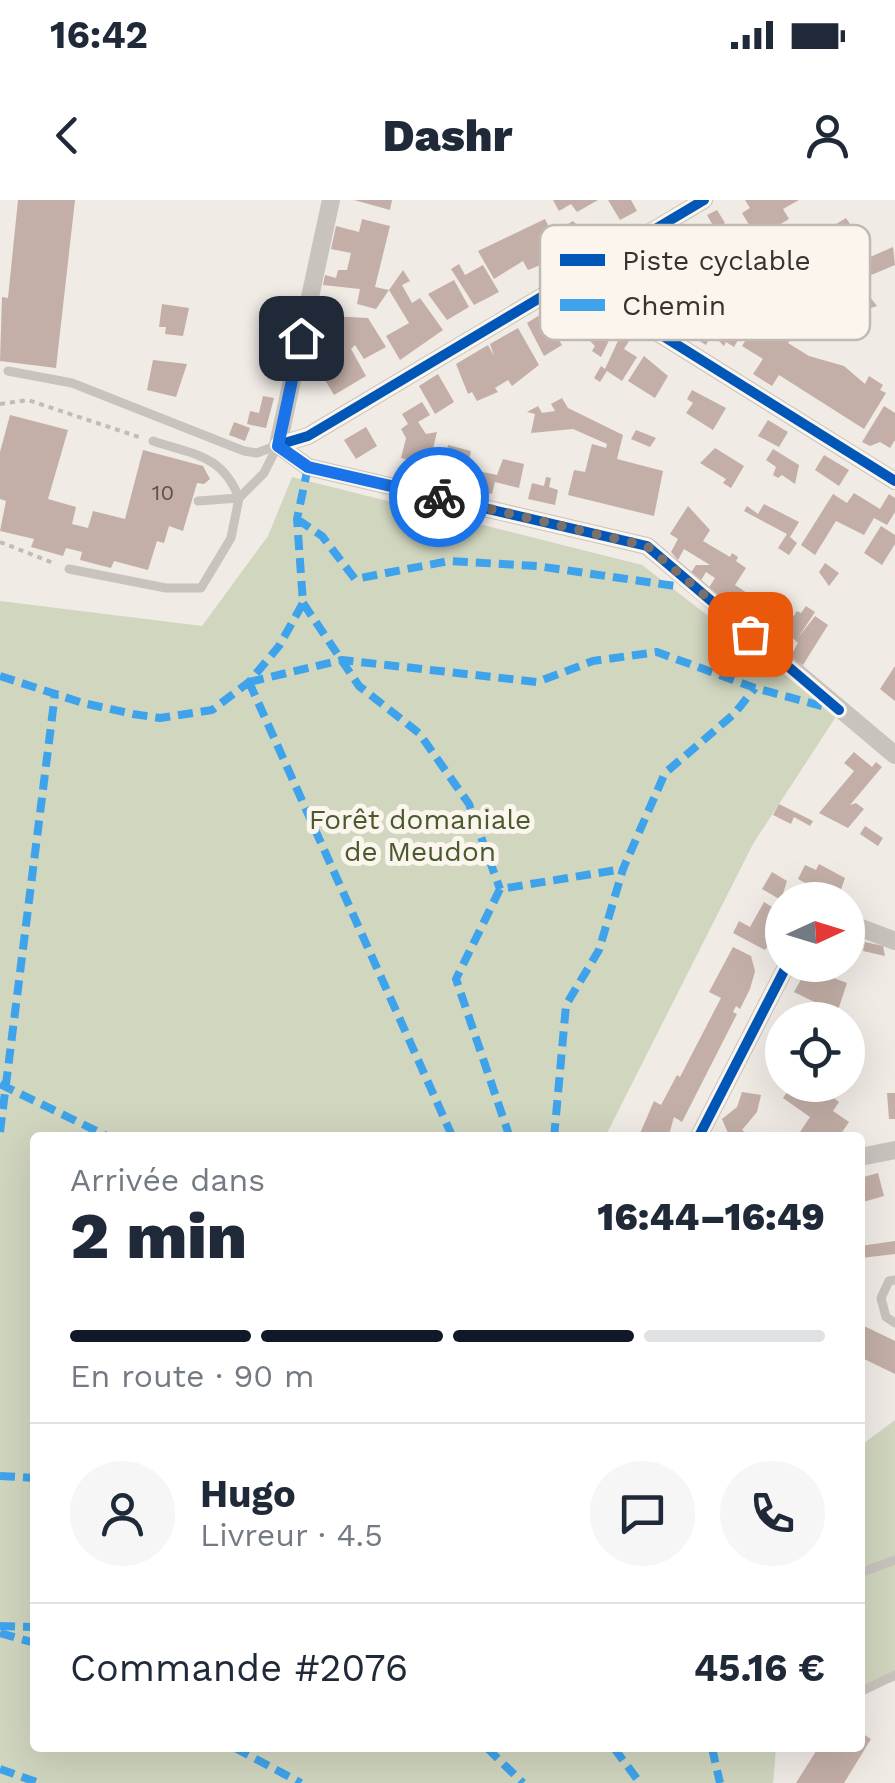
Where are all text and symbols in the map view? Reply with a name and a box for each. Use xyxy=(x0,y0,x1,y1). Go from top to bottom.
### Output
text: 16:42 xyxy=(50,13,148,57)
icon: back xyxy=(40,108,95,163)
icon: person xyxy=(800,108,855,163)
text: Dashr xyxy=(383,109,512,162)
legend xyxy=(540,225,870,340)
text: Piste cyclable xyxy=(622,244,811,277)
text: Chemin xyxy=(622,289,726,322)
pin xyxy=(259,296,344,381)
icon: home xyxy=(274,311,329,366)
courier xyxy=(389,447,489,547)
icon: bike xyxy=(412,470,467,525)
house number: 10 xyxy=(152,480,174,505)
pin xyxy=(708,592,793,677)
icon: bag xyxy=(723,607,778,662)
park label: Forêt domaniale de Meudon xyxy=(309,803,531,868)
north arrow xyxy=(765,882,865,982)
map controls xyxy=(765,882,865,1102)
button: locate xyxy=(765,1002,865,1102)
text: Arrivée dans xyxy=(70,1161,265,1199)
text: 16:44–16:49 xyxy=(597,1195,825,1239)
text: 2 min xyxy=(70,1198,247,1274)
text: En route · 90 m xyxy=(70,1357,315,1395)
button: person xyxy=(70,1461,175,1566)
button: chat xyxy=(590,1461,695,1566)
button: phone xyxy=(720,1461,825,1566)
text: Hugo xyxy=(200,1472,296,1516)
text: Livreur · 4.5 xyxy=(200,1516,383,1554)
text: Commande #2076 xyxy=(70,1646,408,1690)
text: 45.16 € xyxy=(694,1646,825,1690)

